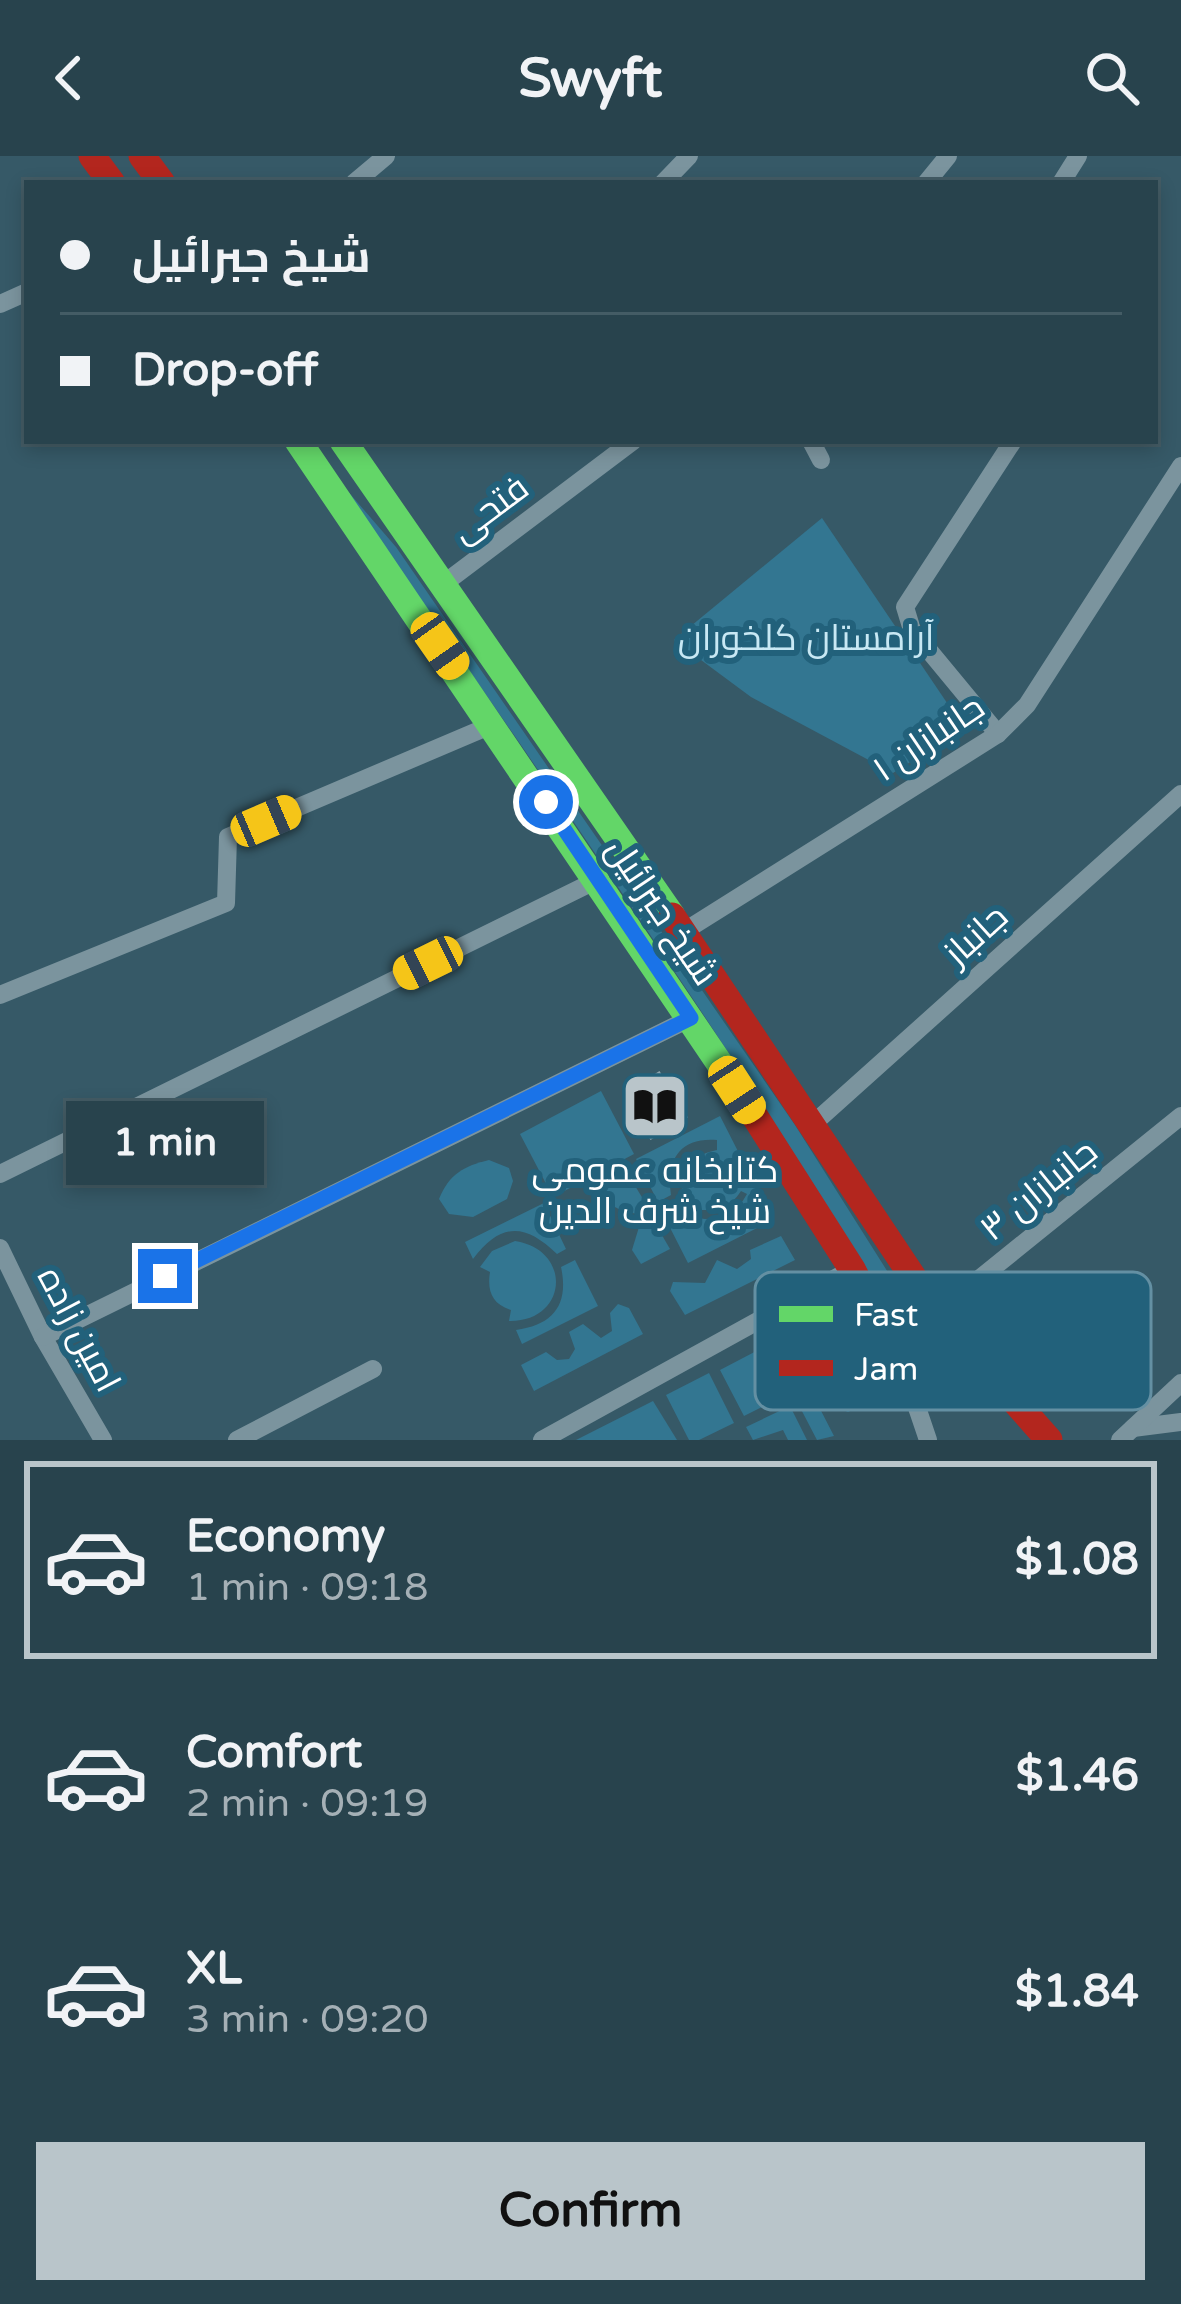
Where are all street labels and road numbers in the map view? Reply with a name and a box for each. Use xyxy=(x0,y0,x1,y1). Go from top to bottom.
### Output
street label: فتحی xyxy=(443,466,537,552)
street label: جانبازان ۱ xyxy=(865,685,993,791)
street label: شیخ جبرائیل xyxy=(595,830,727,995)
street label: جانباز xyxy=(934,895,1017,976)
street label: جانبازان ۳ xyxy=(972,1130,1106,1250)
street label: امین زاده xyxy=(28,1260,129,1400)

